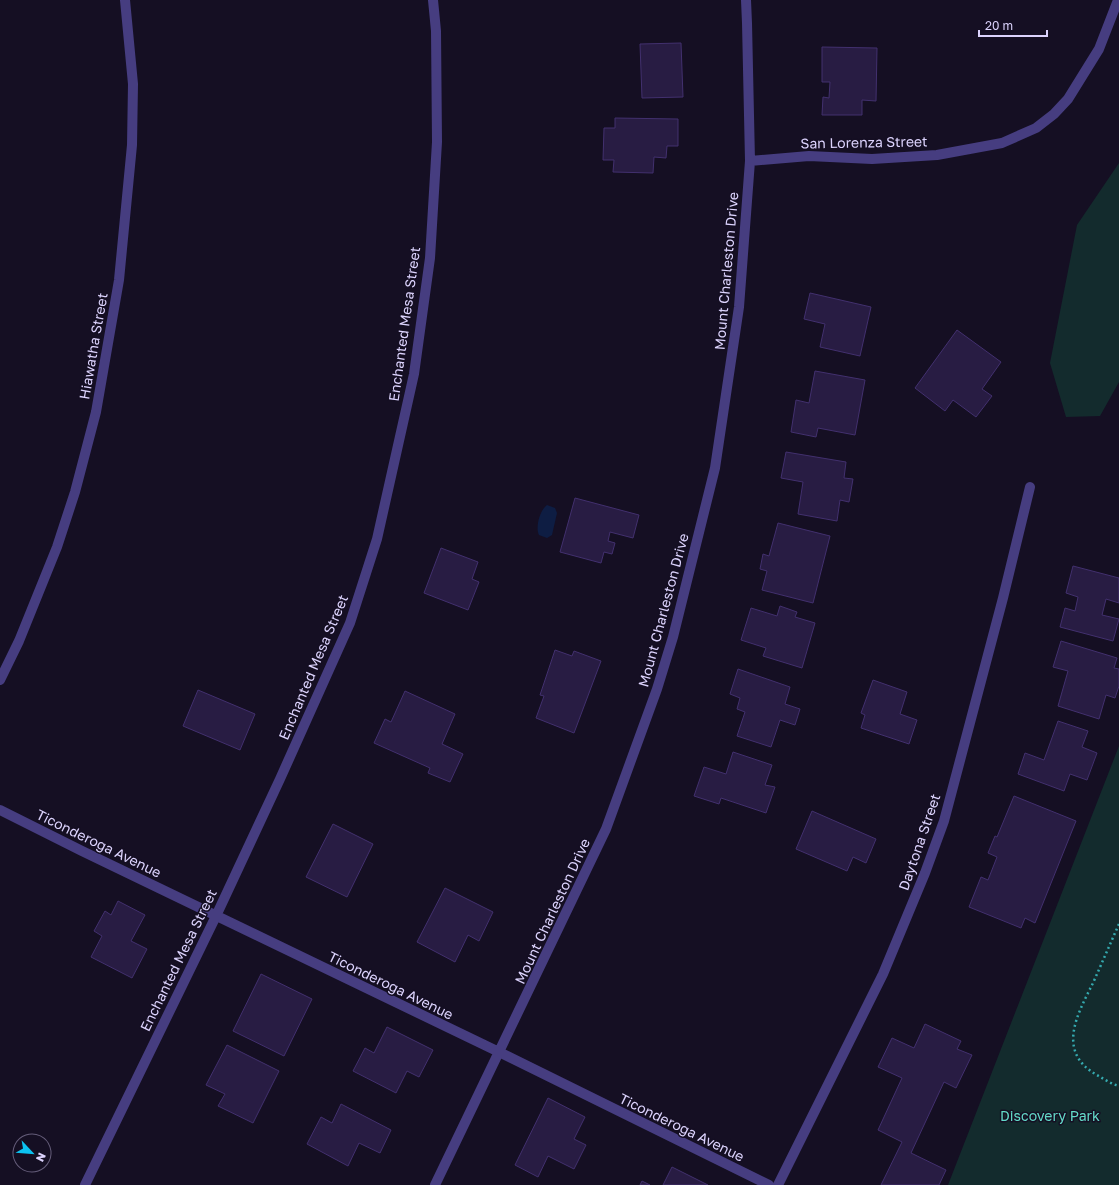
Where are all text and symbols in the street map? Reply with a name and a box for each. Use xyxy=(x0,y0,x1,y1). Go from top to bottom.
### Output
scale bar xyxy=(979,12,1047,38)
text: 20 m xyxy=(985,18,1013,33)
street label: San Lorenza Street xyxy=(800,132,928,152)
street label: Mount Charleston Drive xyxy=(711,191,741,351)
street label: Enchanted Mesa Street xyxy=(385,246,423,402)
street label: Hiawatha Street xyxy=(75,291,111,401)
street label: Mount Charleston Drive xyxy=(634,531,692,689)
street label: Enchanted Mesa Street xyxy=(275,592,351,742)
street label: Daytona Street xyxy=(894,791,944,893)
street label: Ticonderoga Avenue xyxy=(34,805,164,881)
street label: Mount Charleston Drive xyxy=(511,836,593,986)
street label: Enchanted Mesa Street xyxy=(136,886,220,1034)
street label: Ticonderoga Avenue xyxy=(326,947,456,1023)
street label: Ticonderoga Avenue xyxy=(617,1089,747,1165)
park label: Discovery Park xyxy=(1000,1107,1100,1124)
north arrow xyxy=(12,1133,52,1173)
text: N xyxy=(34,1151,49,1164)

